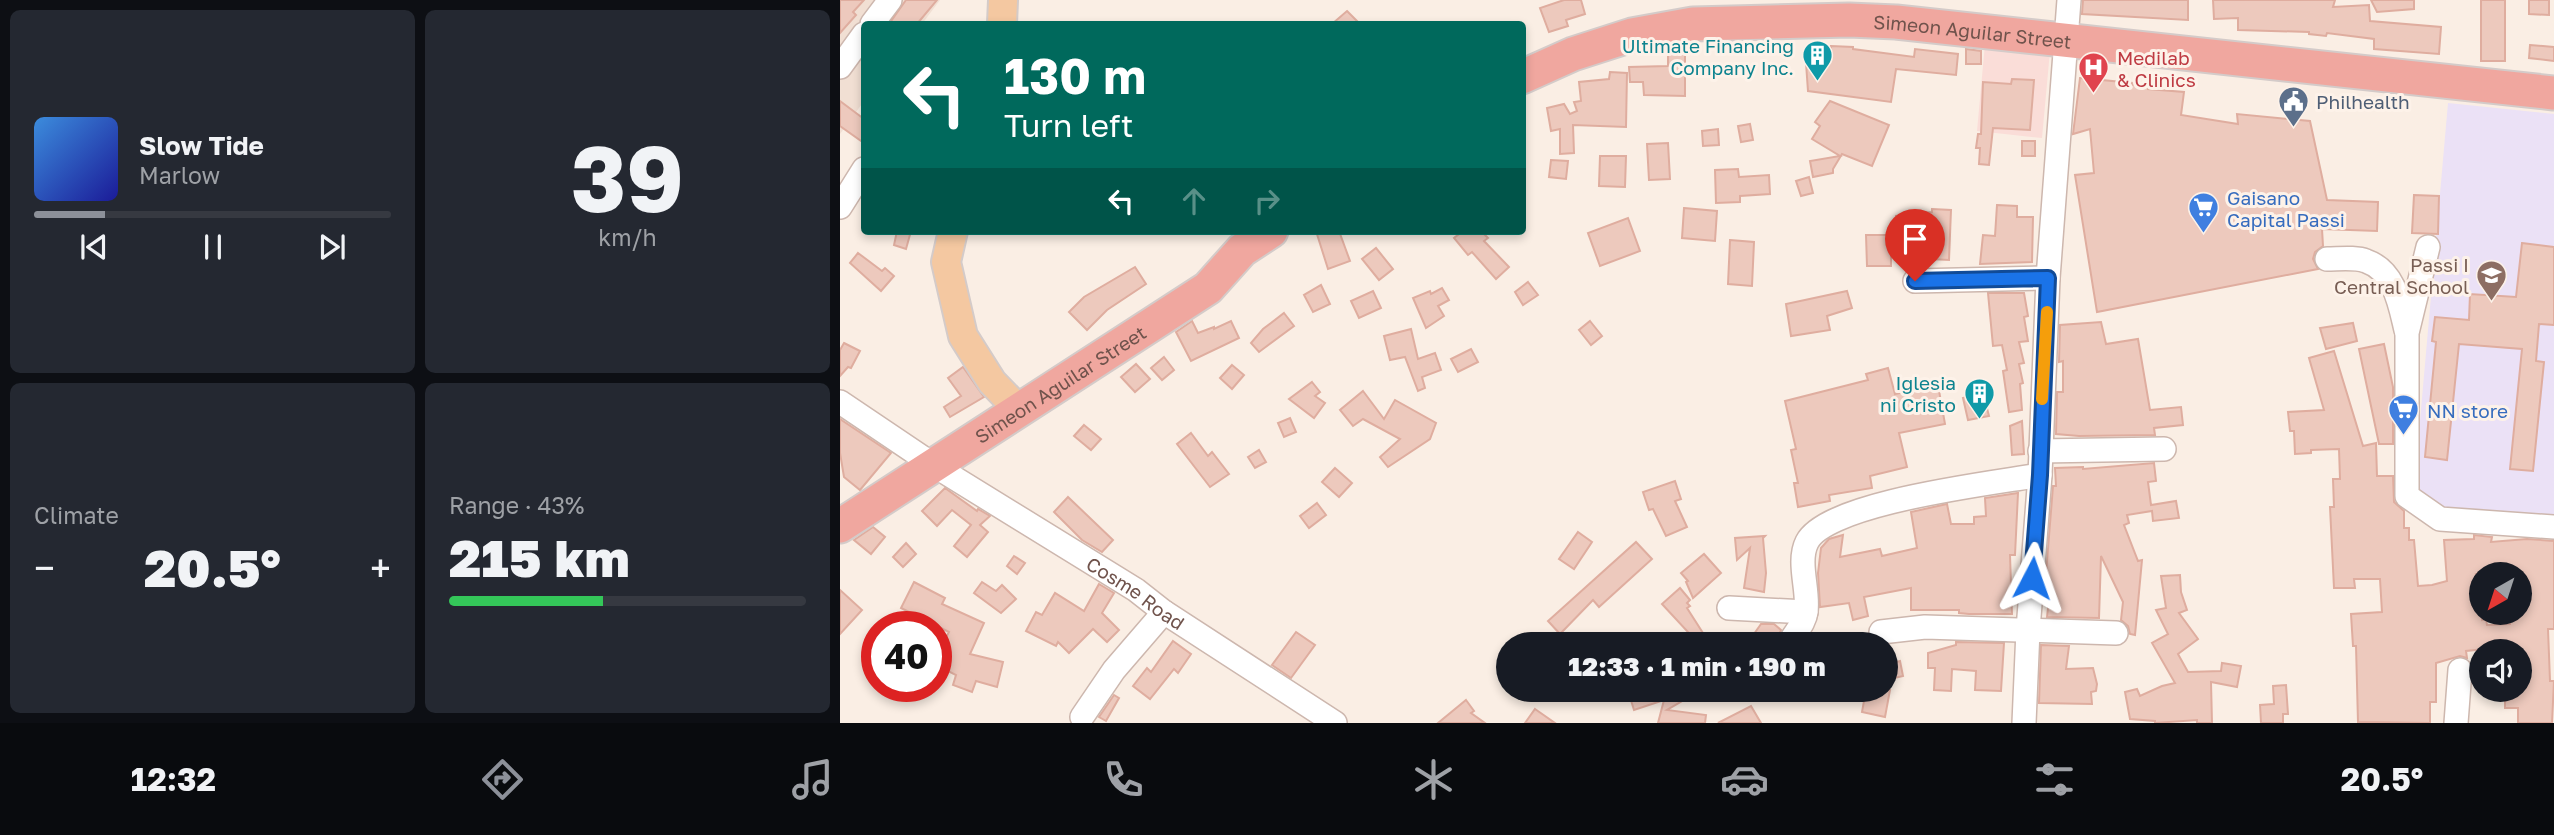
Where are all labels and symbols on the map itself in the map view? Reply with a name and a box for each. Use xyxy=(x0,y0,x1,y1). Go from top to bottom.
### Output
street label: Simeon Aguilar Street xyxy=(1873,10,2073,52)
place label: Ultimate Financing Company Inc. xyxy=(1622,34,1794,79)
building icon: Ultimate Financing Company Inc. xyxy=(1800,39,1834,83)
place label: Medilab & Clinics xyxy=(2117,46,2196,91)
hospital icon: Medilab & Clinics xyxy=(2077,51,2111,95)
public building icon: Philhealth xyxy=(2276,84,2310,128)
place label: Philhealth xyxy=(2316,90,2410,113)
place label: Gaisano Capital Passi xyxy=(2227,186,2345,231)
supermarket icon: Gaisano Capital Passi xyxy=(2187,191,2221,235)
pin xyxy=(1885,209,1945,281)
place label: Passi I Central School xyxy=(2334,253,2469,298)
school or university icon: Passi I Central School xyxy=(2475,258,2509,302)
street label: Simeon Aguilar Street xyxy=(970,320,1150,447)
place label: Iglesia ni Cristo xyxy=(1880,371,1956,416)
building icon: Iglesia ni Cristo xyxy=(1962,376,1996,420)
supermarket icon: NN store xyxy=(2387,393,2421,437)
place label: NN store xyxy=(2427,399,2508,422)
position arrow xyxy=(1995,541,2069,615)
street label: Cosme Road xyxy=(1083,551,1189,634)
north arrow xyxy=(2469,562,2532,625)
speed limit sign: 40 xyxy=(861,611,952,702)

